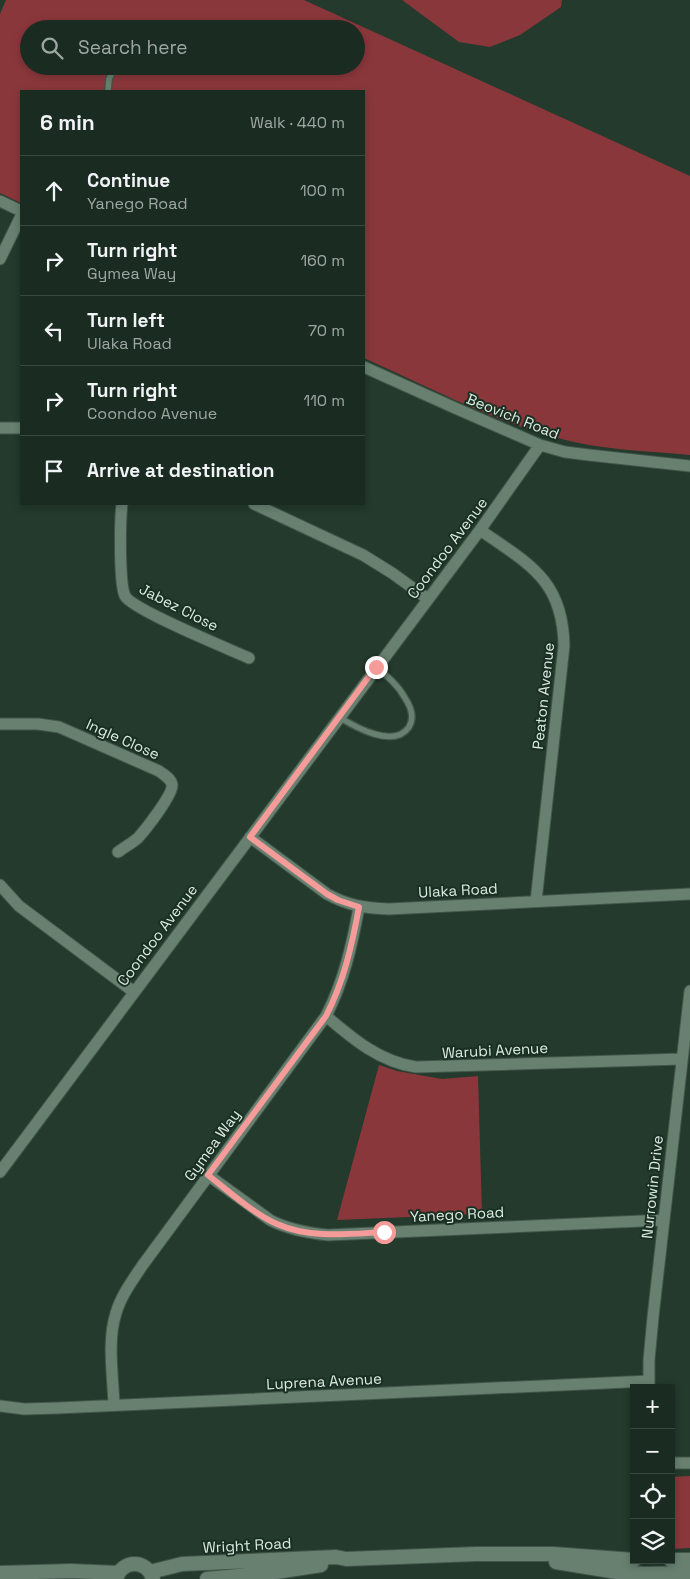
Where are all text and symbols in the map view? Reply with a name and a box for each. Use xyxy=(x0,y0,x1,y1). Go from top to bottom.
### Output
search box xyxy=(20,20,365,75)
icon: search xyxy=(38,34,66,62)
text: Search here xyxy=(78,35,188,60)
text: 6 min xyxy=(40,109,95,136)
text: Walk · 440 m xyxy=(250,112,345,133)
text: Continue xyxy=(87,168,170,193)
icon: ahead xyxy=(40,177,68,205)
text: 100 m xyxy=(300,180,345,201)
text: Yanego Road xyxy=(87,193,188,214)
text: Turn right xyxy=(87,238,177,263)
icon: right xyxy=(40,247,68,275)
text: 160 m xyxy=(300,250,345,271)
text: Gymea Way xyxy=(87,263,176,284)
text: Turn left xyxy=(87,308,165,333)
icon: left xyxy=(40,317,68,345)
text: 70 m xyxy=(308,320,345,341)
text: Ulaka Road xyxy=(87,333,172,354)
text: Turn right xyxy=(87,378,177,403)
icon: right xyxy=(40,387,68,415)
street label: Beovich Road xyxy=(464,389,562,443)
text: 110 m xyxy=(303,390,345,411)
text: Coondoo Avenue xyxy=(87,403,217,424)
icon: arrive xyxy=(40,457,68,485)
text: Arrive at destination xyxy=(87,458,275,483)
street label: Coondoo Avenue xyxy=(403,493,491,603)
street label: Jabez Close xyxy=(136,579,222,635)
street label: Peaton Avenue xyxy=(528,641,558,750)
route end xyxy=(365,656,388,679)
street label: Ingle Close xyxy=(83,714,163,764)
street label: Ulaka Road xyxy=(418,878,498,902)
street label: Coondoo Avenue xyxy=(113,880,201,990)
street label: Warubi Avenue xyxy=(441,1038,549,1062)
street label: Gymea Way xyxy=(180,1106,244,1184)
street label: Nurrowin Drive xyxy=(637,1134,667,1240)
street label: Yanego Road xyxy=(409,1202,505,1226)
route start xyxy=(373,1221,396,1244)
street label: Luprena Avenue xyxy=(266,1368,382,1394)
map controls xyxy=(630,1384,675,1564)
button: + xyxy=(630,1384,675,1429)
button: − xyxy=(630,1429,675,1474)
button: locate xyxy=(630,1474,675,1519)
button: layers xyxy=(630,1519,675,1564)
street label: Wright Road xyxy=(202,1533,292,1557)

